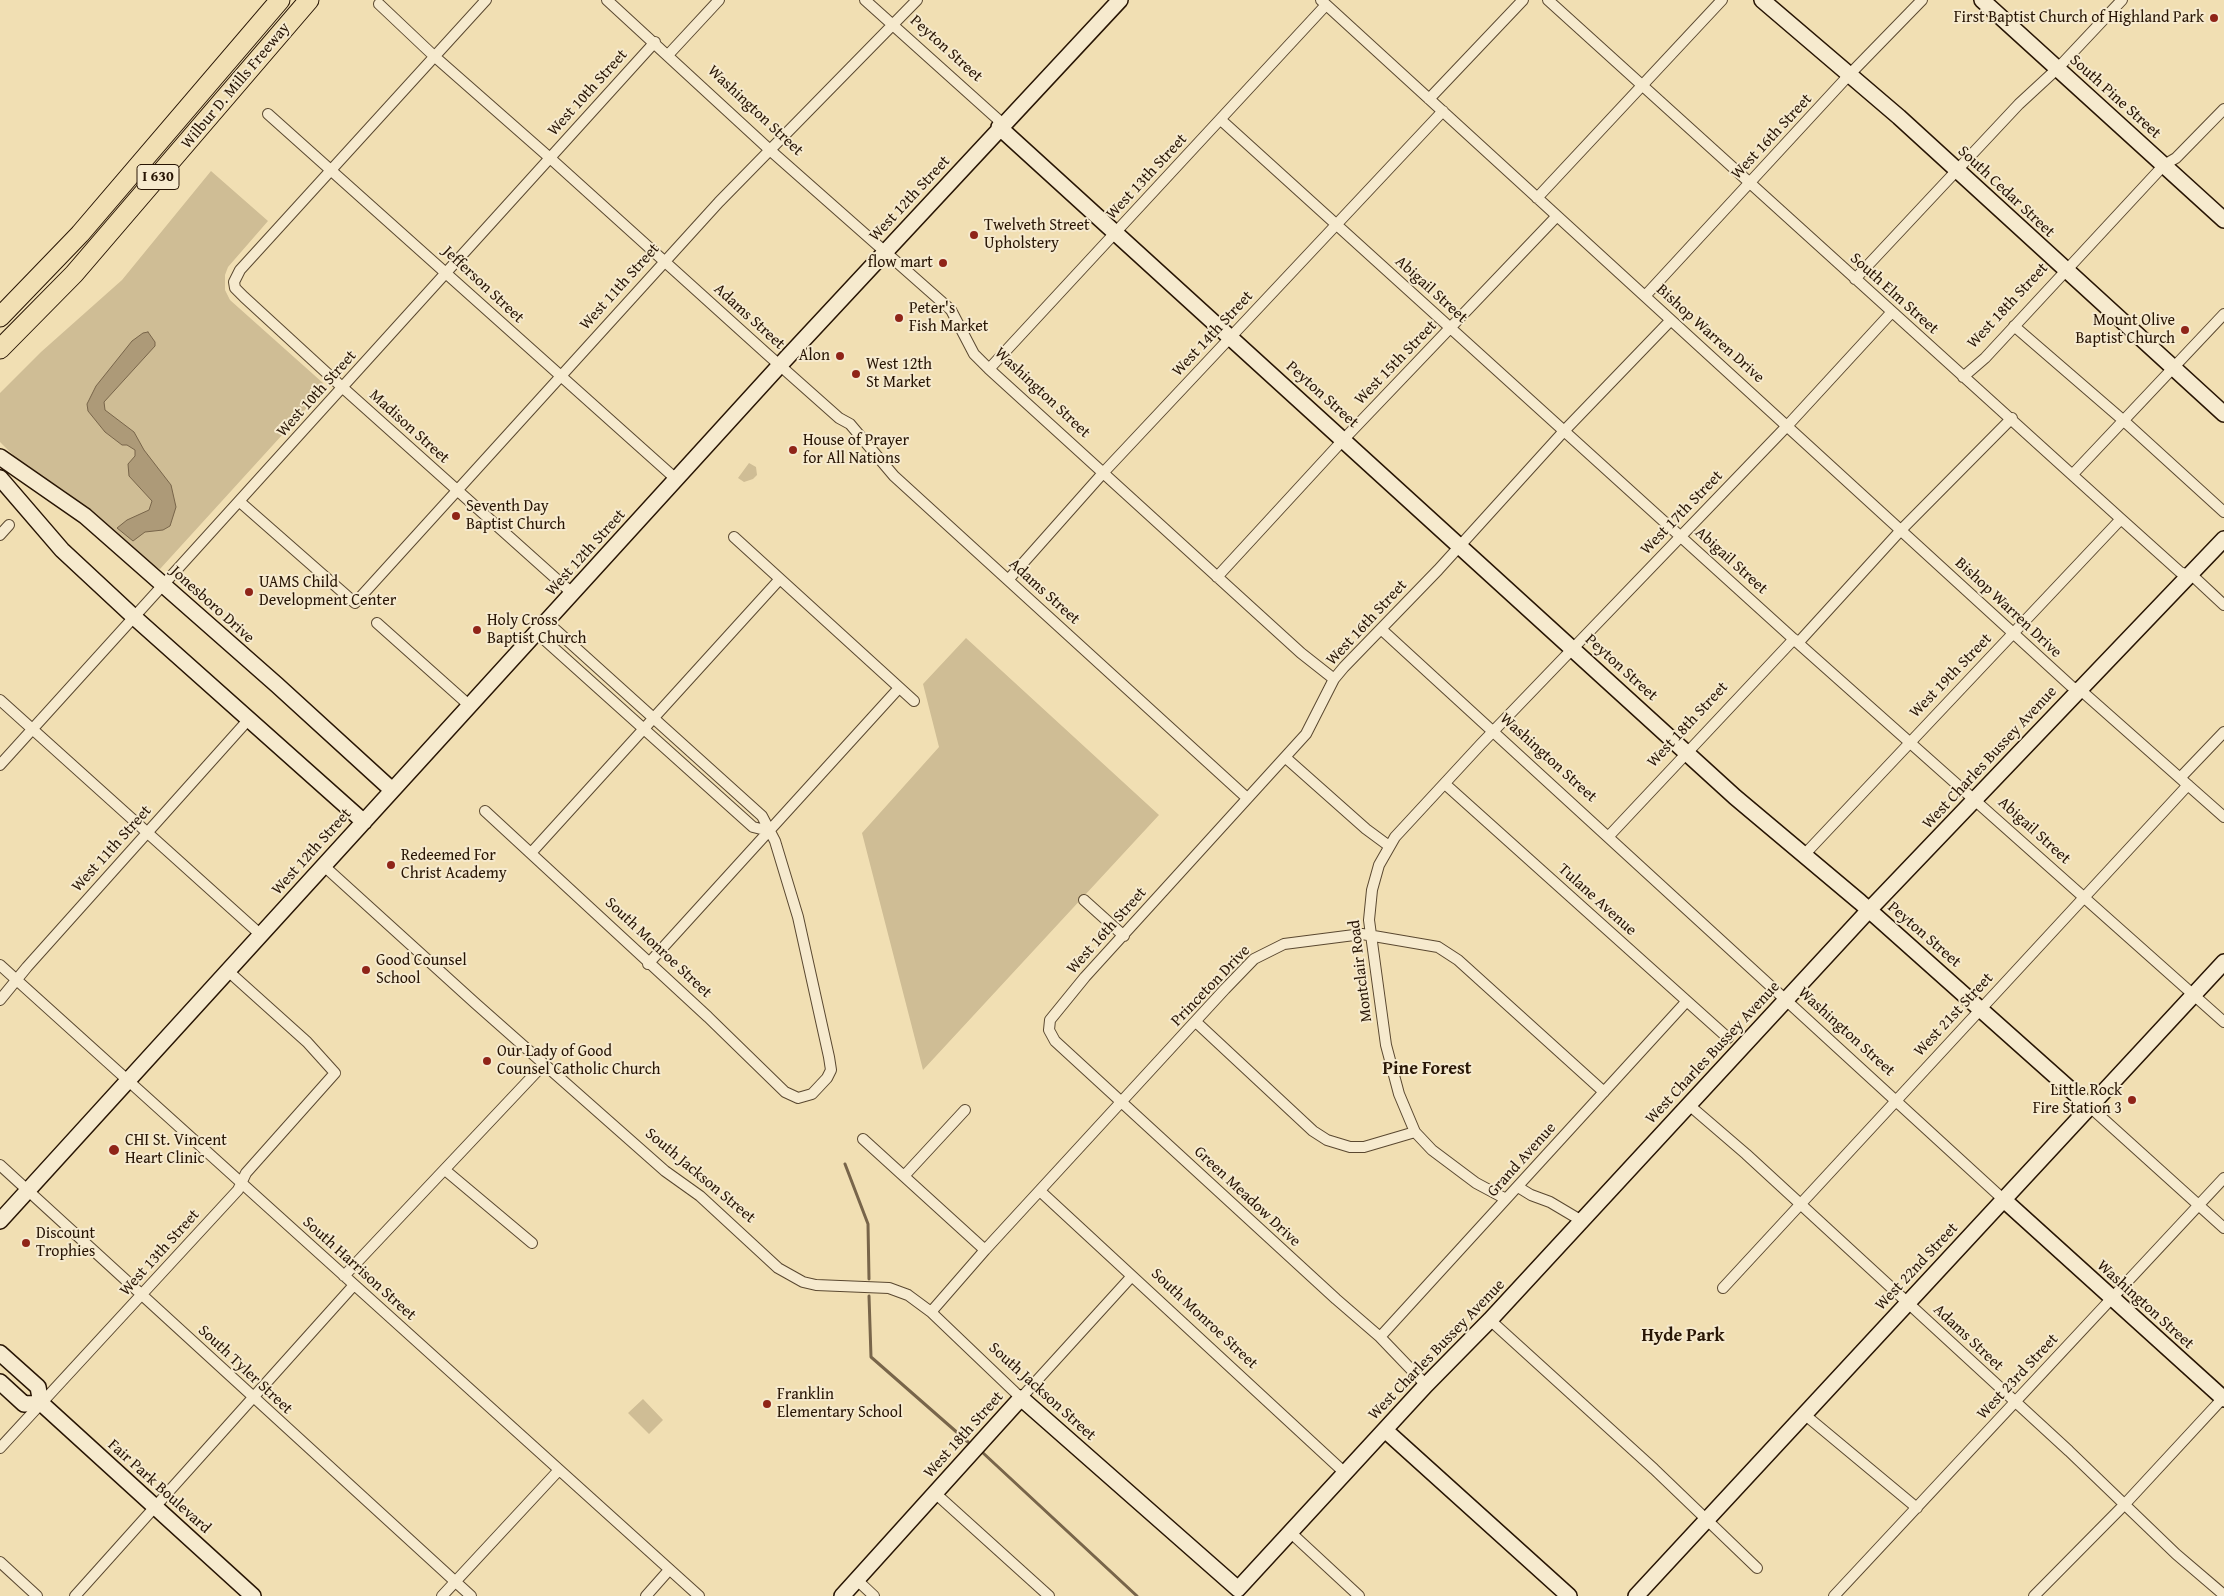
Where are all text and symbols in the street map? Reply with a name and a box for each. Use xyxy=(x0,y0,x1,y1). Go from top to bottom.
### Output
place label: First Baptist Church of Highland Park xyxy=(1954,8,2204,28)
street label: Peyton Street xyxy=(906,11,986,87)
marker: First Baptist Church of Highland Park xyxy=(2208,12,2220,24)
street label: Wilbur D. Mills Freeway xyxy=(178,19,294,153)
street label: West 10th Street xyxy=(544,46,632,140)
street label: South Pine Street xyxy=(2065,51,2165,143)
street label: Washington Street xyxy=(703,62,807,160)
street label: West 16th Street xyxy=(1727,90,1817,184)
street label: West 13th Street xyxy=(1102,130,1192,224)
street label: South Cedar Street xyxy=(1953,142,2059,242)
street label: West 12th Street xyxy=(865,152,955,246)
road number: I 630 xyxy=(137,164,179,190)
place label: Twelveth Street Upholstery xyxy=(984,216,1090,254)
marker: Twelveth Street Upholstery xyxy=(968,229,980,241)
street label: West 11th Street xyxy=(576,240,664,334)
street label: Jefferson Street xyxy=(438,242,528,328)
street label: South Elm Street xyxy=(1846,249,1942,339)
street label: Abigail Street xyxy=(1391,252,1471,328)
place label: flow mart xyxy=(868,253,933,273)
marker: flow mart xyxy=(937,257,949,269)
street label: West 18th Street xyxy=(1963,259,2053,353)
street label: Adams Street xyxy=(709,280,789,354)
street label: Bishop Warren Drive xyxy=(1652,280,1768,388)
street label: West 14th Street xyxy=(1168,287,1258,381)
place label: Peter's Fish Market xyxy=(909,299,988,337)
place label: Mount Olive Baptist Church xyxy=(2076,311,2175,349)
marker: Peter's Fish Market xyxy=(893,312,905,324)
street label: West 15th Street xyxy=(1351,317,1441,409)
marker: Mount Olive Baptist Church xyxy=(2179,324,2191,336)
street label: Washington Street xyxy=(990,344,1094,442)
place label: Alon xyxy=(799,346,830,366)
street label: West 10th Street xyxy=(273,347,361,441)
marker: Alon xyxy=(834,350,846,362)
place label: West 12th St Market xyxy=(866,355,932,393)
street label: Peyton Street xyxy=(1282,357,1362,433)
marker: West 12th St Market xyxy=(850,368,862,380)
street label: Madison Street xyxy=(365,386,453,468)
place label: House of Prayer for All Nations xyxy=(803,431,909,469)
marker: House of Prayer for All Nations xyxy=(787,444,799,456)
street label: West 17th Street xyxy=(1637,467,1727,559)
place label: Seventh Day Baptist Church xyxy=(466,497,565,535)
street label: West 12th Street xyxy=(542,506,630,600)
marker: Seventh Day Baptist Church xyxy=(450,510,462,522)
street label: Abigail Street xyxy=(1691,523,1771,599)
street label: Bishop Warren Drive xyxy=(1951,554,2065,662)
street label: Adams Street xyxy=(1004,555,1084,629)
street label: Jonesboro Drive xyxy=(166,562,258,648)
place label: UAMS Child Development Center xyxy=(259,573,396,611)
street label: West 16th Street xyxy=(1322,576,1412,670)
marker: UAMS Child Development Center xyxy=(243,586,255,598)
place label: Holy Cross Baptist Church xyxy=(487,611,586,649)
marker: Holy Cross Baptist Church xyxy=(471,624,483,636)
street label: Peyton Street xyxy=(1581,630,1661,706)
street label: West 19th Street xyxy=(1906,630,1996,722)
street label: West 18th Street xyxy=(1643,678,1733,772)
street label: West Charles Bussey Avenue xyxy=(1919,683,2061,833)
street label: Washington Street xyxy=(1495,709,1601,807)
street label: Abigail Street xyxy=(1994,793,2074,869)
street label: West 11th Street xyxy=(68,802,156,896)
street label: West 12th Street xyxy=(268,805,356,899)
place label: Redeemed For Christ Academy xyxy=(401,846,507,884)
marker: Redeemed For Christ Academy xyxy=(385,859,397,871)
street label: Tulane Avenue xyxy=(1554,860,1640,940)
street label: West 16th Street xyxy=(1063,884,1151,978)
street label: South Monroe Street xyxy=(601,894,715,1002)
street label: Peyton Street xyxy=(1883,898,1965,972)
street label: Montclair Road xyxy=(1345,919,1377,1023)
street label: Princeton Drive xyxy=(1167,941,1255,1031)
place label: Good Counsel School xyxy=(376,951,467,989)
marker: Good Counsel School xyxy=(360,964,372,976)
street label: West 21st Street xyxy=(1910,969,1998,1061)
street label: West Charles Bussey Avenue xyxy=(1642,978,1784,1128)
street label: Washington Street xyxy=(1793,983,1899,1081)
place label: Our Lady of Good Counsel Catholic Church xyxy=(497,1042,661,1080)
marker: Our Lady of Good Counsel Catholic Church xyxy=(481,1055,493,1067)
district label: Pine Forest xyxy=(1382,1058,1472,1080)
place label: Little Rock Fire Station 3 xyxy=(2033,1081,2122,1119)
marker: Little Rock Fire Station 3 xyxy=(2126,1094,2138,1106)
street label: Grand Avenue xyxy=(1484,1119,1560,1201)
street label: South Jackson Street xyxy=(641,1124,759,1228)
place label: CHI St. Vincent Heart Clinic xyxy=(125,1131,227,1169)
marker: CHI St. Vincent Heart Clinic xyxy=(107,1143,121,1157)
street label: Green Meadow Drive xyxy=(1190,1143,1304,1251)
street label: West 13th Street xyxy=(116,1206,204,1300)
street label: South Harrison Street xyxy=(298,1213,420,1325)
street label: West 22nd Street xyxy=(1871,1219,1963,1315)
place label: Discount Trophies xyxy=(36,1224,95,1262)
marker: Discount Trophies xyxy=(20,1237,32,1249)
street label: Washington Street xyxy=(2092,1256,2198,1354)
street label: South Monroe Street xyxy=(1147,1265,1261,1373)
street label: West Charles Bussey Avenue xyxy=(1365,1276,1509,1424)
street label: Adams Street xyxy=(1929,1301,2007,1375)
street label: South Tyler Street xyxy=(194,1321,296,1419)
district label: Hyde Park xyxy=(1641,1325,1725,1347)
street label: West 23rd Street xyxy=(1973,1330,2063,1424)
street label: South Jackson Street xyxy=(984,1339,1100,1445)
place label: Franklin Elementary School xyxy=(777,1385,902,1423)
street label: West 18th Street xyxy=(920,1388,1008,1482)
marker: Franklin Elementary School xyxy=(761,1398,773,1410)
street label: Fair Park Boulevard xyxy=(104,1436,214,1538)

